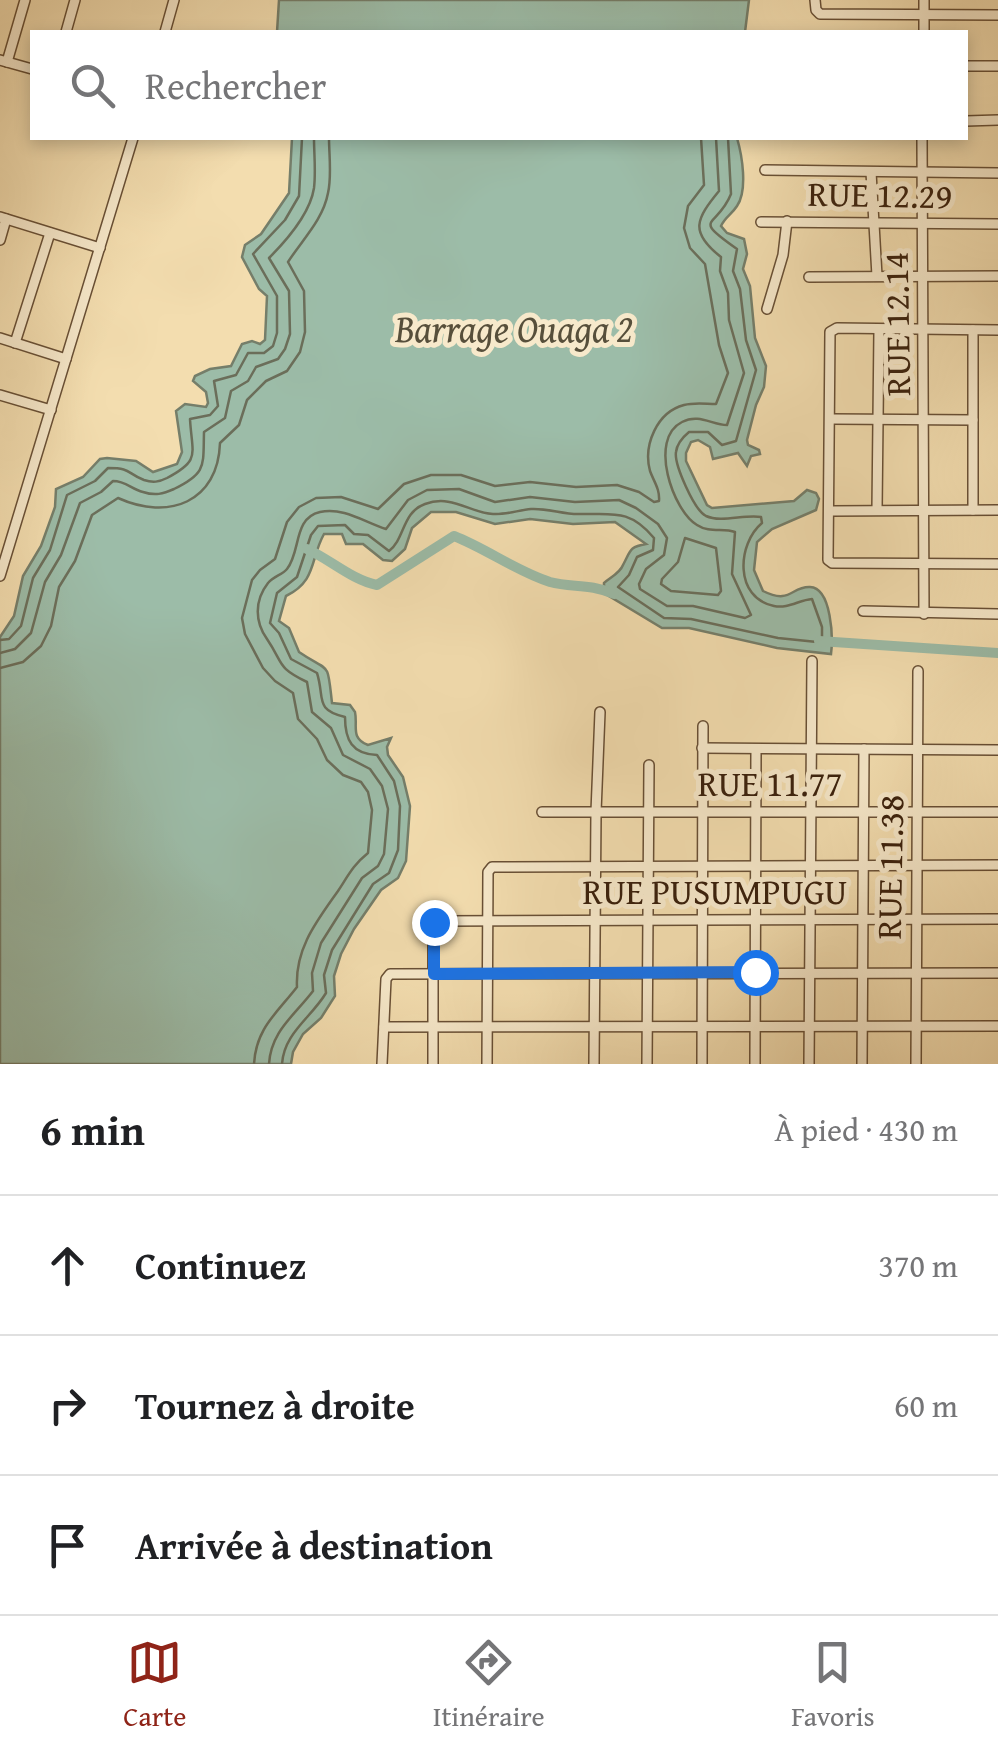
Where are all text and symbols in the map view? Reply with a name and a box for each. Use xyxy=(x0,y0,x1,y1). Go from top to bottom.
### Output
search box xyxy=(30,30,968,140)
text: Rechercher xyxy=(145,57,326,113)
icon: search xyxy=(65,58,120,113)
street label: RUE 12.29 xyxy=(807,168,953,221)
street label: RUE 12.14 xyxy=(870,251,923,397)
water label: Barrage Ouaga 2 xyxy=(394,300,633,356)
street label: RUE 11.77 xyxy=(698,758,842,809)
street label: RUE 11.38 xyxy=(863,794,916,940)
street label: RUE PUSUMPUGU xyxy=(583,866,847,917)
route end xyxy=(412,900,458,946)
route start xyxy=(733,950,779,996)
text: 6 min xyxy=(40,1099,145,1160)
text: À pied · 430 m xyxy=(774,1106,958,1153)
text: Continuez xyxy=(135,1237,306,1293)
icon: ahead xyxy=(40,1238,95,1293)
text: 370 m xyxy=(879,1242,958,1289)
text: Tournez à droite xyxy=(135,1377,415,1433)
icon: right xyxy=(40,1378,95,1433)
text: 60 m xyxy=(894,1382,958,1429)
text: Arrivée à destination xyxy=(135,1517,493,1573)
icon: arrive xyxy=(40,1518,95,1573)
tab: Carte xyxy=(123,1635,186,1736)
tab: Itinéraire xyxy=(433,1635,545,1736)
tab: Favoris xyxy=(791,1635,875,1736)

